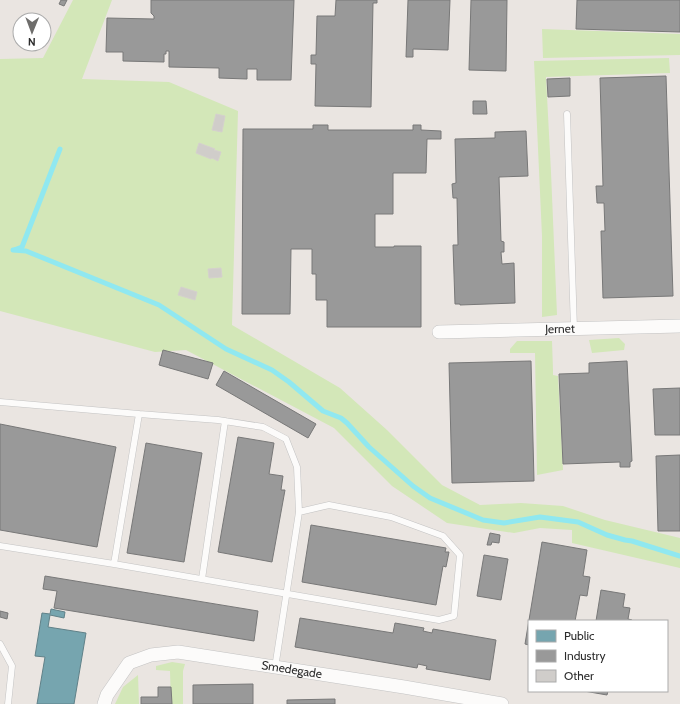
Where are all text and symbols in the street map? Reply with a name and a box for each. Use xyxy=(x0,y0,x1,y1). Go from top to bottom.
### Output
north arrow xyxy=(12,12,52,52)
text: N xyxy=(28,35,36,49)
street label: Jernet xyxy=(544,321,575,336)
legend xyxy=(528,620,668,692)
text: Public xyxy=(564,628,595,643)
text: Industry xyxy=(564,648,605,663)
street label: Smedegade xyxy=(261,657,323,681)
text: Other xyxy=(564,668,594,683)

